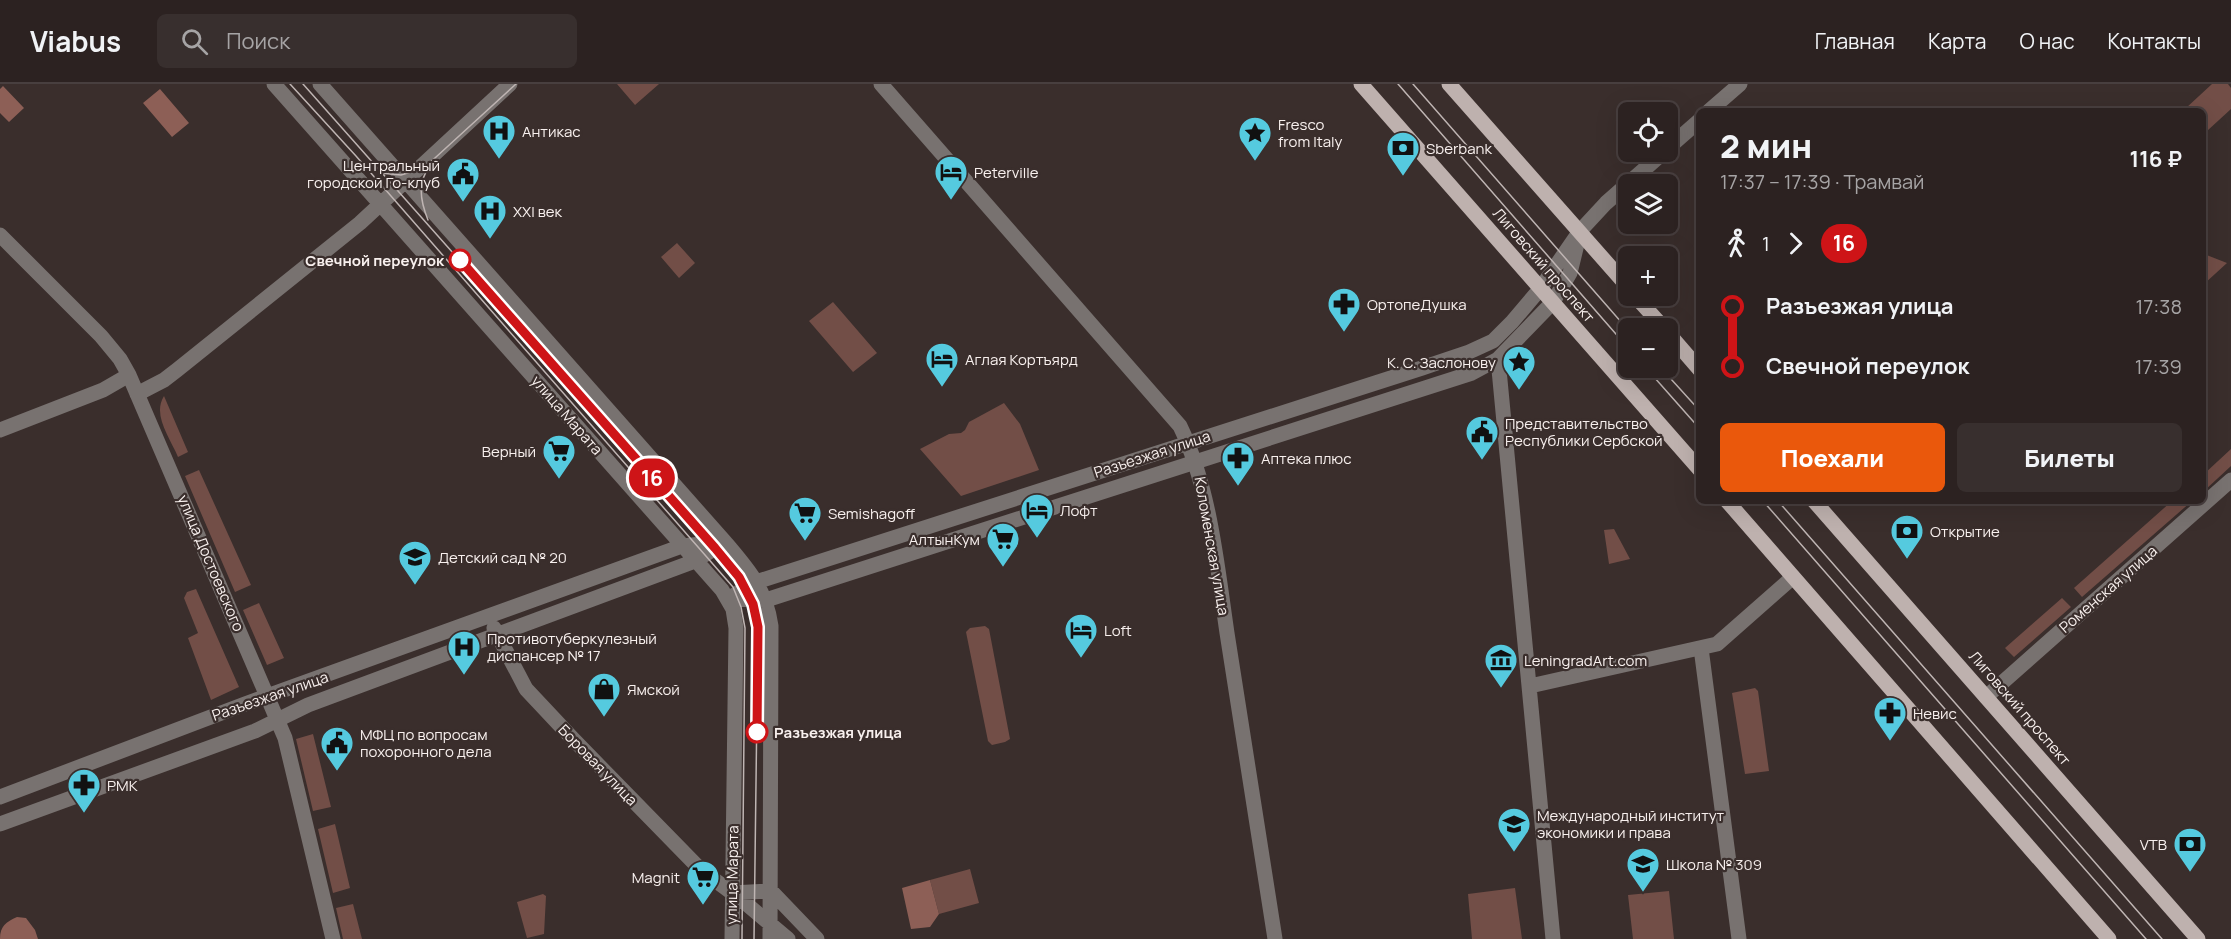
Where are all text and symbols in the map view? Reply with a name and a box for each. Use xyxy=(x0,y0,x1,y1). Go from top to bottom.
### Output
search box xyxy=(157,14,577,68)
text: Viabus xyxy=(30,22,121,60)
icon: search xyxy=(178,25,211,58)
text: Поиск xyxy=(226,26,290,56)
text: Главная xyxy=(1815,27,1895,55)
text: Карта xyxy=(1928,27,1986,55)
text: О нас xyxy=(2019,27,2075,55)
text: Контакты xyxy=(2108,27,2201,55)
map controls xyxy=(1618,102,1678,378)
button: locate xyxy=(1618,102,1678,162)
hospital icon: Антикас xyxy=(481,113,517,160)
place label: Fresco from Italy xyxy=(1278,114,1343,152)
place icon: Fresco from Italy xyxy=(1237,115,1273,162)
place label: Антикас xyxy=(522,121,581,142)
text: 2 мин xyxy=(1720,123,1812,168)
bank icon: Sberbank xyxy=(1385,130,1421,177)
place label: Sberbank xyxy=(1426,138,1492,159)
text: 116 ₽ xyxy=(2130,144,2182,174)
hotel icon: Peterville xyxy=(933,154,969,201)
place label: Центральный городской Го-клуб xyxy=(307,155,440,193)
public building icon: Центральный городской Го-клуб xyxy=(445,156,481,203)
place label: Peterville xyxy=(974,162,1039,183)
text: 17:37 – 17:39 · Трамвай xyxy=(1720,168,1924,195)
button: layers xyxy=(1618,174,1678,234)
hospital icon: XXI век xyxy=(472,193,508,240)
place label: XXI век xyxy=(513,201,562,222)
street label: Лиговский проспект xyxy=(1488,203,1600,327)
icon: walk xyxy=(1720,227,1753,260)
icon: forward xyxy=(1779,227,1812,260)
text: 16 xyxy=(1833,229,1855,257)
text: 1 xyxy=(1762,230,1770,257)
button: + xyxy=(1618,246,1678,306)
marker: Свечной переулок xyxy=(449,249,471,271)
place label: Свечной переулок xyxy=(305,250,445,271)
pharmacy icon: ОртопеДушка xyxy=(1326,286,1362,333)
text: Разъезжая улица xyxy=(1766,291,1953,321)
text: 17:38 xyxy=(2136,293,2182,320)
place label: ОртопеДушка xyxy=(1367,294,1466,315)
button: − xyxy=(1618,318,1678,378)
hotel icon: Аглая Кортъярд xyxy=(924,341,960,388)
place icon: К. С. Заслонову xyxy=(1501,344,1537,391)
place label: Аглая Кортъярд xyxy=(965,349,1078,370)
text: Свечной переулок xyxy=(1766,351,1969,381)
place label: К. С. Заслонову xyxy=(1387,352,1496,373)
text: 17:39 xyxy=(2135,353,2182,380)
street label: улица Марата xyxy=(527,371,607,459)
place label: Представительство Республики Сербской xyxy=(1505,413,1663,451)
public building icon: Представительство Республики Сербской xyxy=(1464,414,1500,461)
button: Поехали xyxy=(1720,423,1945,492)
button: Билеты xyxy=(1957,423,2182,492)
street label: Разъезжая улица xyxy=(1091,425,1213,483)
supermarket icon: Верный xyxy=(541,433,577,480)
pharmacy icon: Аптека плюс xyxy=(1220,440,1256,487)
place label: Верный xyxy=(482,441,536,462)
place label: Аптека плюс xyxy=(1261,448,1352,469)
line badge: 16 xyxy=(625,458,679,498)
text: 16 xyxy=(641,464,663,492)
street label: Коломенская улица xyxy=(1189,475,1235,617)
street label: улица Достоевского xyxy=(173,491,249,635)
hotel icon: Лофт xyxy=(1019,492,1055,539)
supermarket icon: Semishagoff xyxy=(787,495,823,542)
place label: Лофт xyxy=(1060,500,1098,521)
place label: Semishagoff xyxy=(828,503,915,524)
bank icon: Открытие xyxy=(1889,513,1925,560)
supermarket icon: АлтынКум xyxy=(985,521,1021,568)
place label: Открытие xyxy=(1930,521,2000,542)
place label: АлтынКум xyxy=(909,529,980,550)
school or university icon: Детский сад № 20 xyxy=(397,539,433,586)
street label: Роменская улица xyxy=(2054,541,2162,637)
place label: Детский сад № 20 xyxy=(438,547,567,568)
hotel icon: Loft xyxy=(1063,612,1099,659)
place label: Loft xyxy=(1104,620,1132,641)
place label: Противотуберкулезный диспансер № 17 xyxy=(487,628,657,666)
hospital icon: Противотуберкулезный диспансер № 17 xyxy=(446,629,482,676)
museum icon: LeningradArt.com xyxy=(1483,642,1519,689)
street label: Лиговский проспект xyxy=(1964,646,2076,770)
place label: LeningradArt.com xyxy=(1524,650,1647,671)
street label: Разъезжая улица xyxy=(209,666,331,726)
shop icon: Ямской xyxy=(586,671,622,718)
place label: Ямской xyxy=(627,679,680,700)
pharmacy icon: Невис xyxy=(1872,695,1908,742)
place label: Невис xyxy=(1913,703,1957,724)
street label: Боровая улица xyxy=(554,720,642,810)
marker: Разъезжая улица xyxy=(746,721,768,743)
place label: Разъезжая улица xyxy=(774,722,902,743)
place label: МФЦ по вопросам похоронного дела xyxy=(360,724,492,762)
public building icon: МФЦ по вопросам похоронного дела xyxy=(319,725,355,772)
pharmacy icon: РМК xyxy=(66,767,102,814)
place label: РМК xyxy=(107,775,138,796)
place label: Международный институт экономики и права xyxy=(1537,805,1725,843)
school or university icon: Международный институт экономики и права xyxy=(1496,806,1532,853)
street label: улица Марата xyxy=(721,825,743,925)
bank icon: VTB xyxy=(2172,826,2208,873)
place label: VTB xyxy=(2140,834,2167,855)
school or university icon: Школа № 309 xyxy=(1625,846,1661,893)
place label: Школа № 309 xyxy=(1666,854,1762,875)
supermarket icon: Magnit xyxy=(685,859,721,906)
place label: Magnit xyxy=(632,867,680,888)

